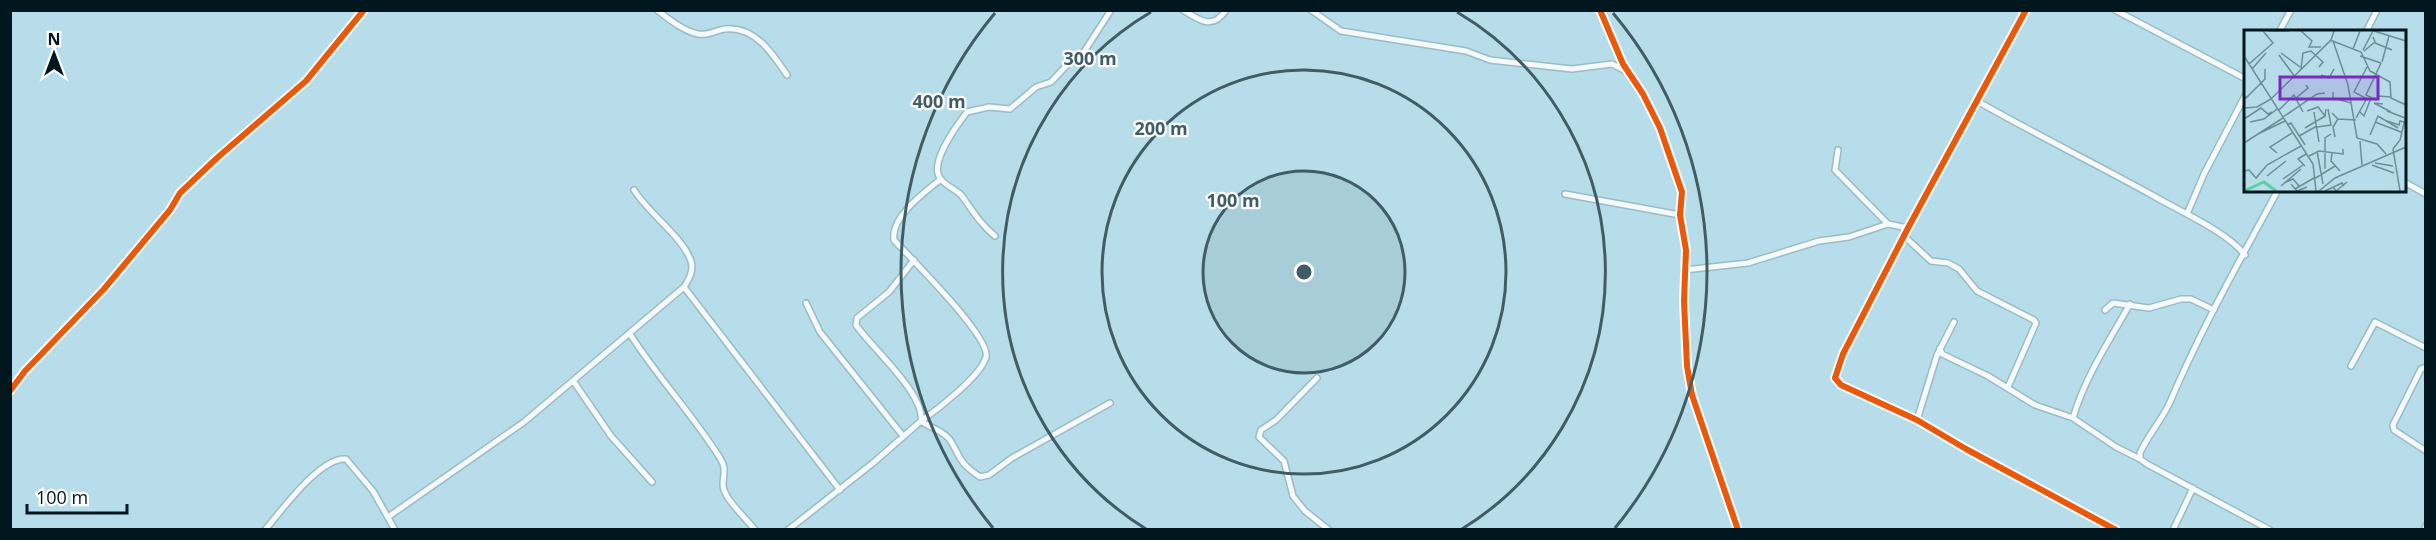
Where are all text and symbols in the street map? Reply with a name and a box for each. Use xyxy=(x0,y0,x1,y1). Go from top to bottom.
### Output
north arrow xyxy=(24,24,84,84)
text: N xyxy=(47,28,61,50)
inset map xyxy=(2244,30,2406,192)
text: 300 m xyxy=(1063,46,1117,70)
text: 400 m xyxy=(912,89,966,113)
text: 200 m xyxy=(1134,116,1188,140)
text: 100 m xyxy=(1206,188,1260,212)
centre of rings xyxy=(1294,262,1314,282)
scale bar xyxy=(27,477,128,515)
text: 100 m xyxy=(36,485,88,509)

